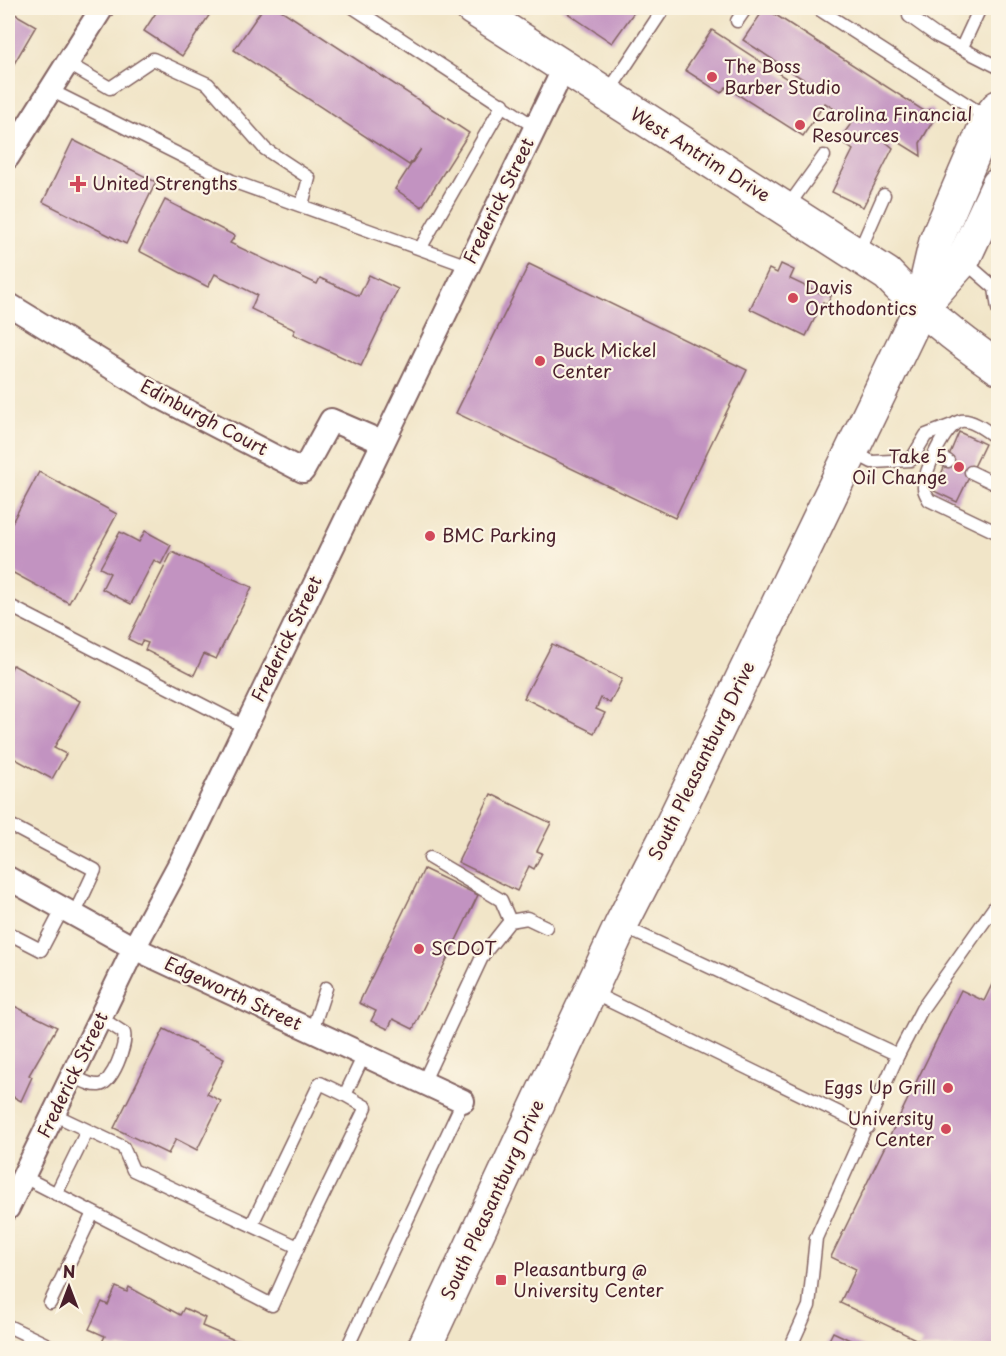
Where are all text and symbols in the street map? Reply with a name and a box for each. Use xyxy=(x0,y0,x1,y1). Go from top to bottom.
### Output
place label: The Boss Barber Studio xyxy=(724,52,841,100)
marker: The Boss Barber Studio xyxy=(705,70,719,84)
street label: West Antrim Drive xyxy=(625,100,776,208)
place label: Carolina Financial Resources xyxy=(812,100,972,148)
marker: Carolina Financial Resources xyxy=(793,118,807,132)
street label: Frederick Street xyxy=(455,133,540,268)
place label: United Strengths xyxy=(92,169,237,196)
marker: United Strengths xyxy=(69,175,87,193)
place label: Davis Orthodontics xyxy=(805,273,917,321)
marker: Davis Orthodontics xyxy=(786,291,800,305)
place label: Buck Mickel Center xyxy=(552,336,656,384)
marker: Buck Mickel Center xyxy=(533,354,547,368)
street label: Edinburgh Court xyxy=(136,372,273,462)
place label: Take 5 Oil Change xyxy=(852,442,947,490)
marker: Take 5 Oil Change xyxy=(952,460,966,474)
place label: BMC Parking xyxy=(442,521,556,548)
marker: BMC Parking xyxy=(423,529,437,543)
street label: Frederick Street xyxy=(243,571,328,706)
street label: South Pleasantburg Drive xyxy=(641,656,761,864)
place label: SCDOT xyxy=(431,934,497,961)
marker: SCDOT xyxy=(412,942,426,956)
street label: Edgeworth Street xyxy=(161,949,307,1036)
street label: Frederick Street xyxy=(29,1007,114,1142)
place label: Eggs Up Grill xyxy=(824,1073,936,1100)
marker: Eggs Up Grill xyxy=(941,1081,955,1095)
street label: South Pleasantburg Drive xyxy=(433,1095,550,1304)
place label: University Center xyxy=(848,1104,935,1152)
marker: University Center xyxy=(939,1122,953,1136)
place label: Pleasantburg @ University Center xyxy=(513,1255,664,1303)
north arrow xyxy=(39,1257,99,1317)
text: N xyxy=(63,1259,75,1283)
marker: Pleasantburg @ University Center xyxy=(494,1273,508,1287)

